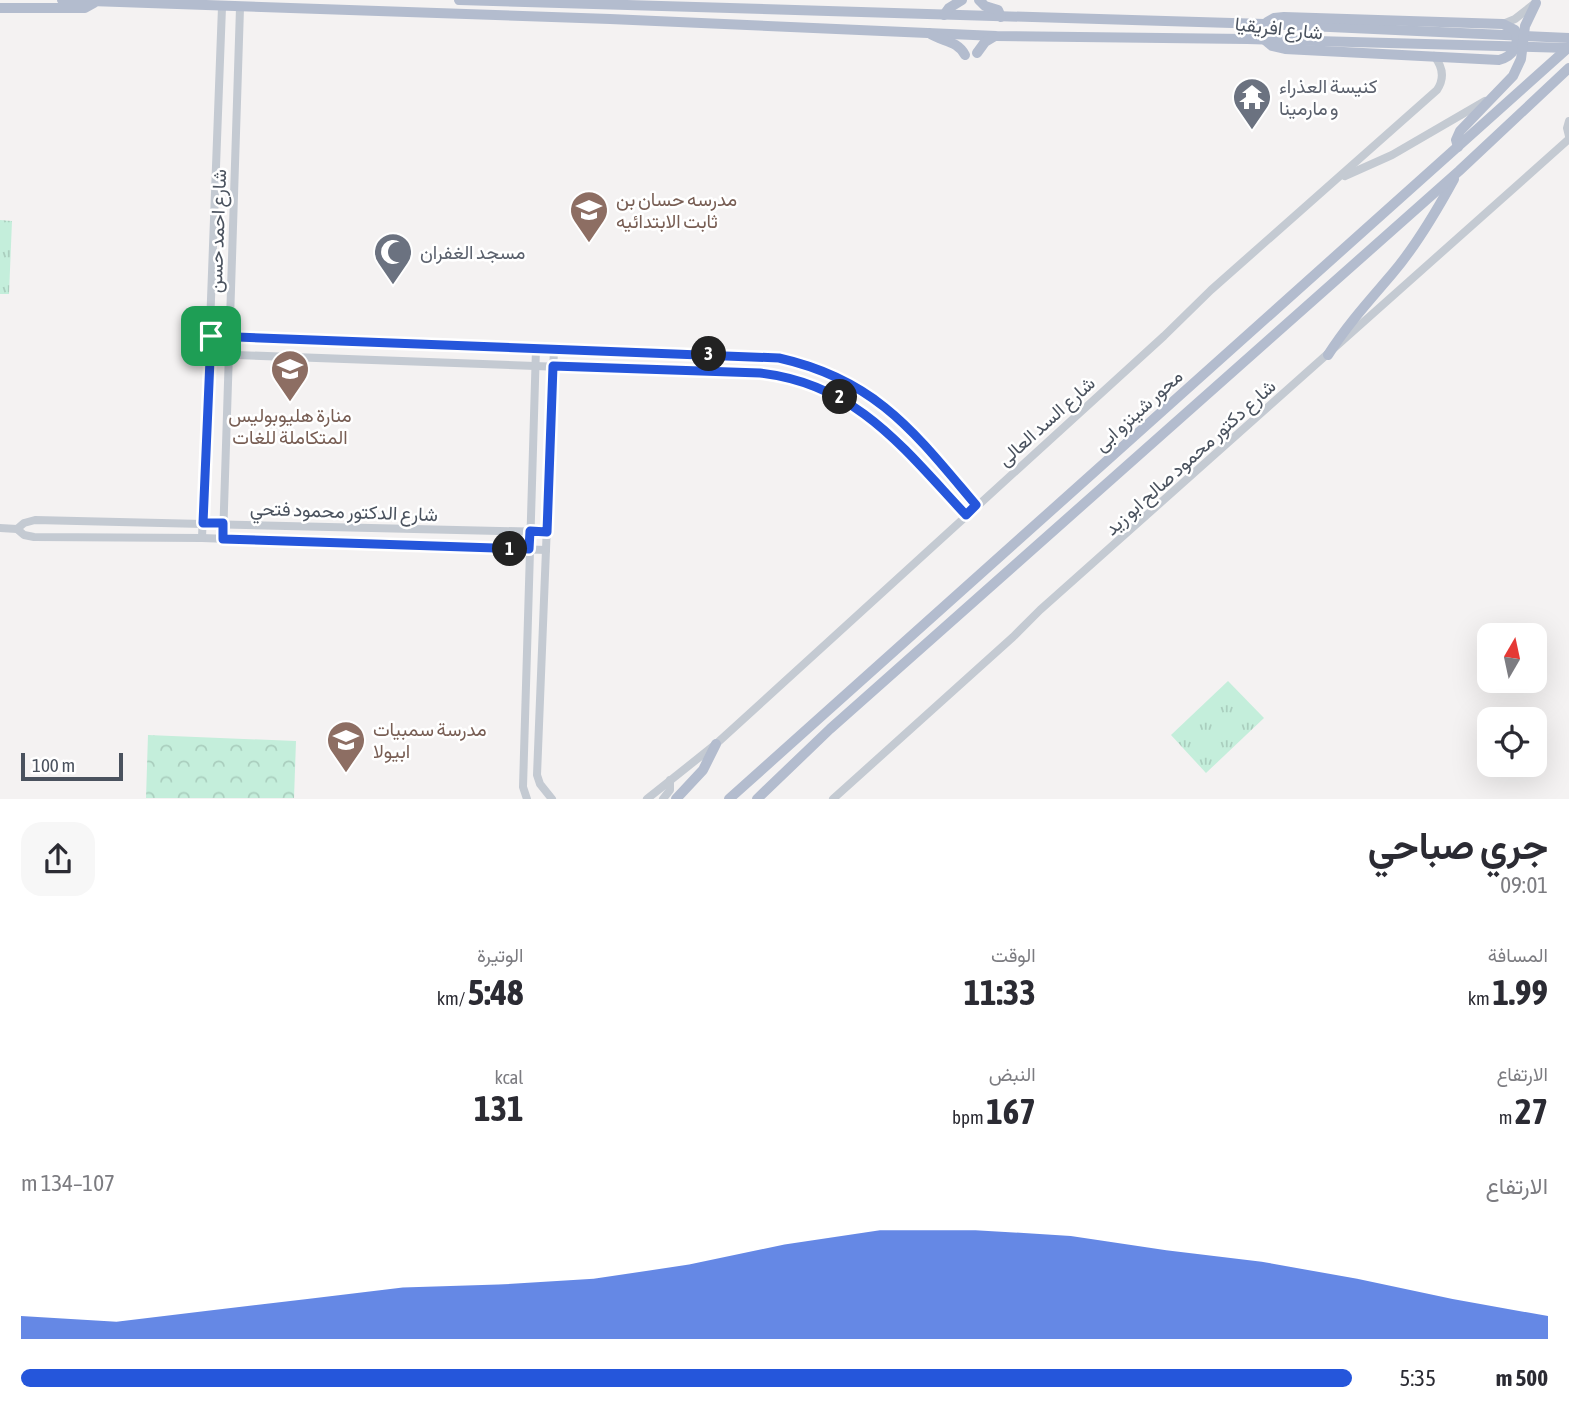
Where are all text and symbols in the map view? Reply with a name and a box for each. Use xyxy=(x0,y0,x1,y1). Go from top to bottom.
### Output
street label: شارع افريقيا xyxy=(1234,12,1324,46)
place label: كنيسة العذراء و مارمينا xyxy=(1279,75,1377,120)
temple icon: كنيسة العذراء و مارمينا xyxy=(1231,76,1273,131)
street label: شارع احمد حسن xyxy=(204,169,232,293)
place label: مدرسه حسان بن ثابت الابتدائيه xyxy=(616,188,737,233)
school or university icon: مدرسه حسان بن ثابت الابتدائيه xyxy=(568,189,610,244)
mosque icon: مسجد الغفران xyxy=(372,231,414,286)
place label: مسجد الغفران xyxy=(420,241,525,264)
pin xyxy=(181,306,241,366)
icon: arrive xyxy=(192,317,230,355)
pin: 3 xyxy=(692,336,726,372)
text: 3 xyxy=(704,342,713,364)
school or university icon: منارة هليوبوليس المتكاملة للغات xyxy=(269,348,311,403)
street label: محور شينزو ابى xyxy=(1089,365,1187,456)
street label: شارع السد العالى xyxy=(993,372,1100,472)
street label: شارع دكتور محمود صالح ابو زيد xyxy=(1100,374,1282,542)
pin: 2 xyxy=(822,380,858,414)
text: 2 xyxy=(835,385,844,407)
place label: منارة هليوبوليس المتكاملة للغات xyxy=(228,404,352,448)
street label: شارع الدكتور محمود فتحي xyxy=(249,497,438,530)
pin: 1 xyxy=(492,532,528,566)
text: 1 xyxy=(505,537,514,559)
north arrow xyxy=(1477,623,1547,693)
map controls xyxy=(1477,623,1547,777)
button: locate xyxy=(1477,707,1547,777)
place label: مدرسة سمبيات ابيولا xyxy=(373,718,487,763)
school or university icon: مدرسة سمبيات ابيولا xyxy=(325,719,367,774)
scale bar xyxy=(21,750,122,781)
text: 100 m xyxy=(32,754,75,776)
button: share xyxy=(21,822,95,896)
text: جري صباحي xyxy=(1368,824,1548,867)
text: 09:01 xyxy=(1500,872,1548,898)
text: الوتيرة xyxy=(477,944,523,966)
text: الوقت xyxy=(991,944,1036,966)
text: المسافة xyxy=(1488,944,1548,966)
text: 5:48 xyxy=(468,972,523,1012)
text: 11:33 xyxy=(964,972,1036,1012)
text: 1.99 xyxy=(1492,972,1548,1012)
text: /km xyxy=(437,987,468,1009)
text: km xyxy=(1468,987,1492,1009)
text: النبض xyxy=(989,1063,1036,1085)
text: الارتفاع xyxy=(1496,1063,1548,1085)
text: kcal xyxy=(494,1066,523,1088)
text: 131 xyxy=(474,1088,523,1128)
text: 167 xyxy=(986,1091,1036,1131)
text: 27 xyxy=(1515,1091,1548,1131)
text: bpm xyxy=(952,1106,986,1128)
text: m xyxy=(1499,1106,1515,1128)
text: 107–134 m xyxy=(21,1170,115,1196)
text: الارتفاع xyxy=(1486,1173,1548,1199)
text: 5:35 xyxy=(1399,1365,1436,1391)
text: 500 m xyxy=(1496,1365,1548,1391)

